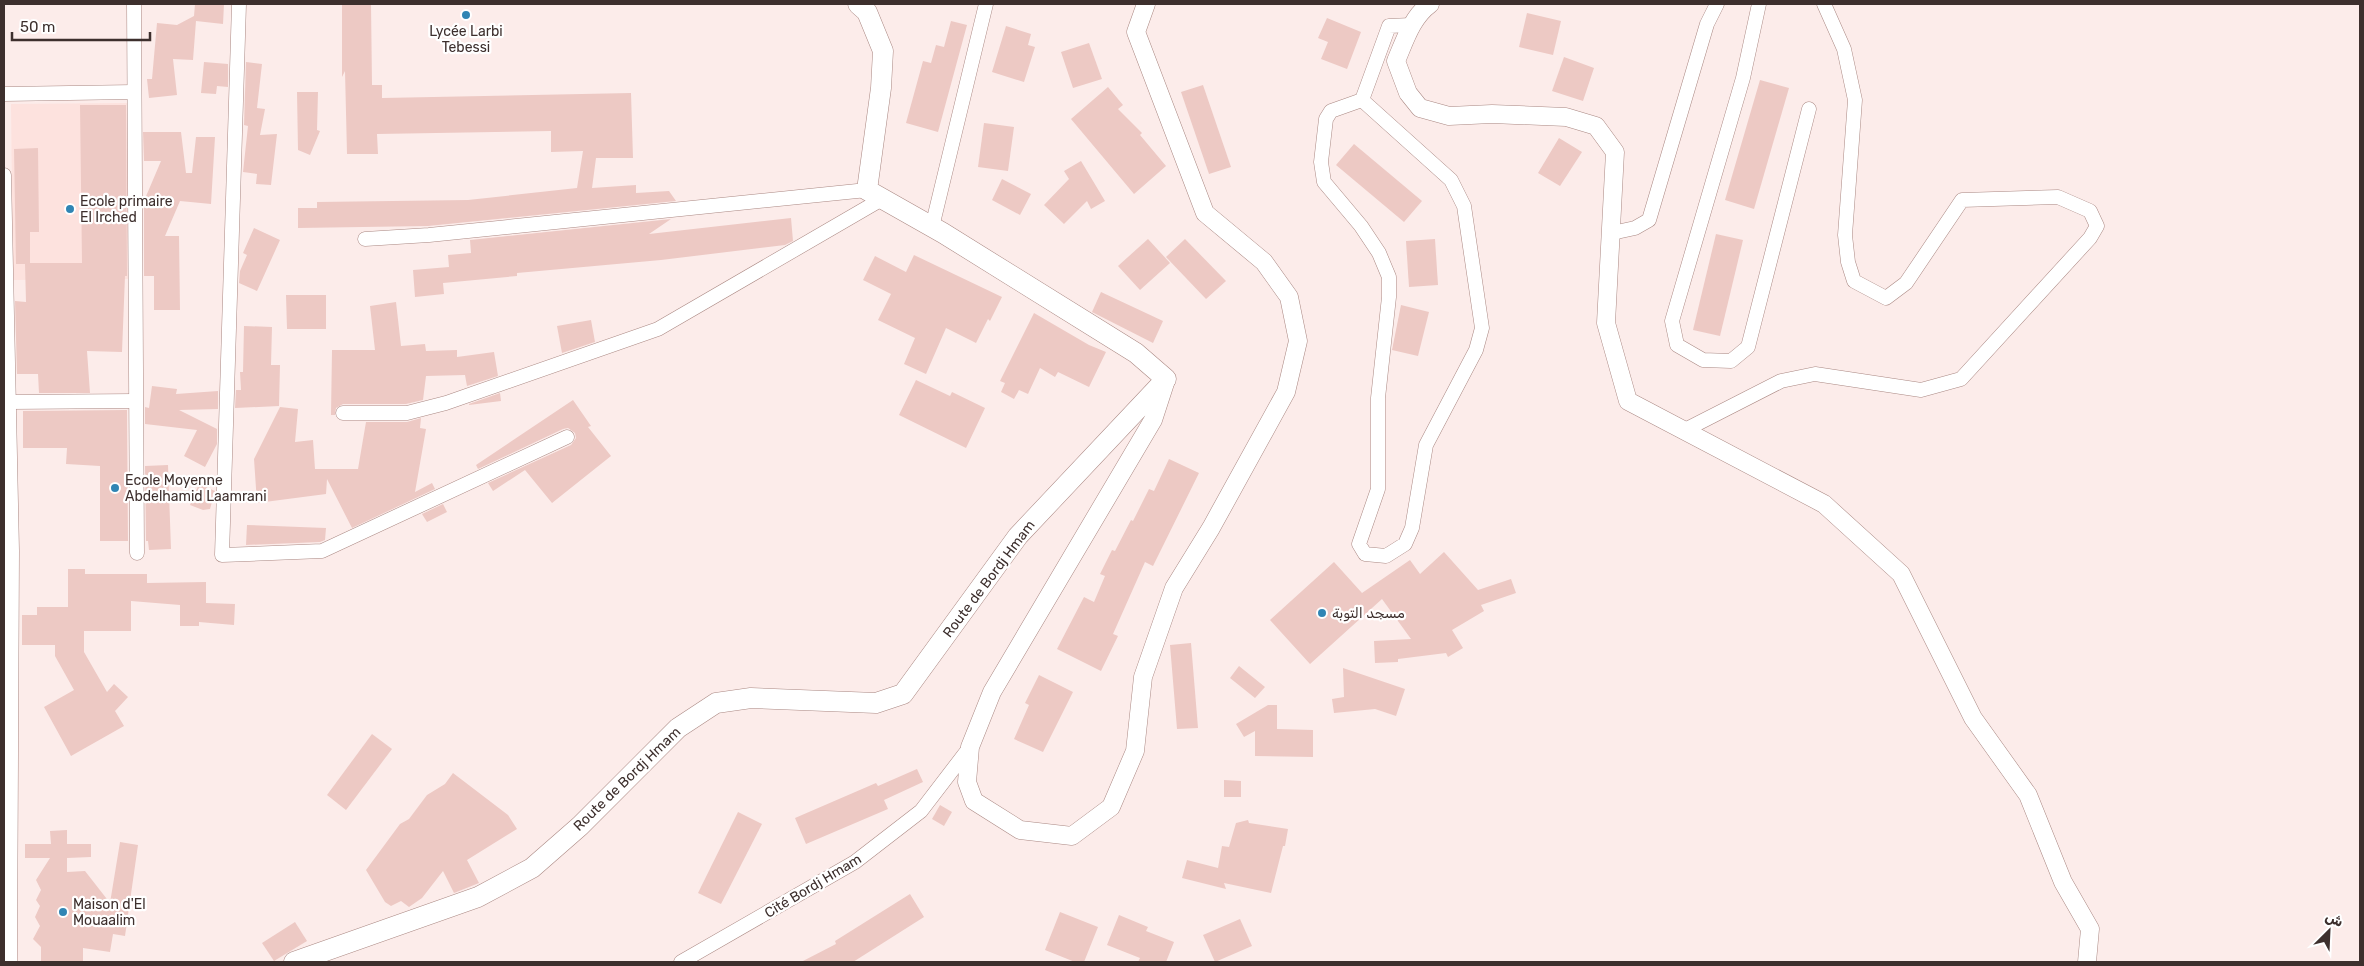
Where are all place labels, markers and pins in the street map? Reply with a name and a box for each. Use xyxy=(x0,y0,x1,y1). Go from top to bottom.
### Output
marker: Lycée Larbi Tebessi xyxy=(460,9,472,21)
place label: Lycée Larbi Tebessi xyxy=(429,23,503,56)
place label: Ecole primaire El Irched xyxy=(80,193,173,226)
marker: Ecole primaire El Irched xyxy=(64,203,76,215)
place label: Ecole Moyenne Abdelhamid Laamrani xyxy=(125,472,267,505)
marker: Ecole Moyenne Abdelhamid Laamrani xyxy=(109,482,121,494)
place label: مسجد التوبة xyxy=(1332,605,1405,622)
marker: مسجد التوبة xyxy=(1316,607,1328,619)
place label: Maison d'El Mouaalim xyxy=(73,896,146,929)
marker: Maison d'El Mouaalim xyxy=(57,906,69,918)

